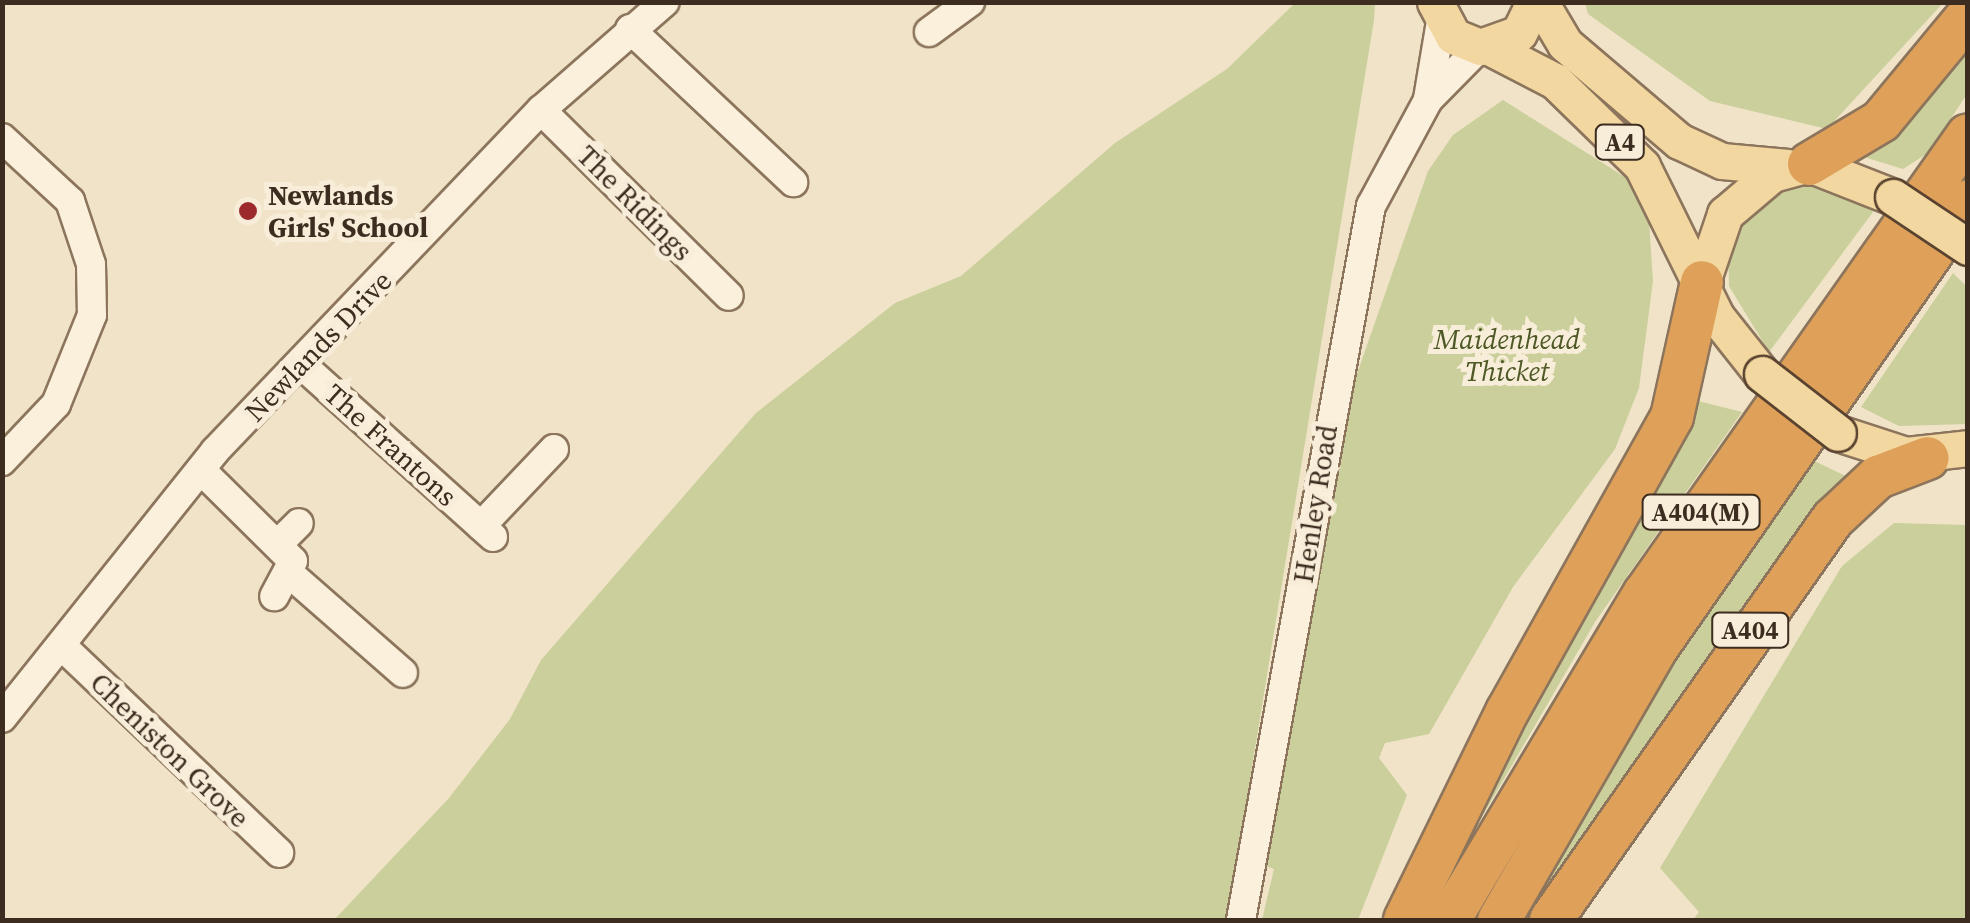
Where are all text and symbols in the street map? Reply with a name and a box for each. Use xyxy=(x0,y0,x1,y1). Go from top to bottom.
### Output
road number: A4 xyxy=(1592,122,1648,162)
street label: The Ridings xyxy=(570,138,700,268)
place label: Newlands Girls' School xyxy=(268,178,428,244)
marker: Newlands Girls' School xyxy=(237,200,259,222)
street label: Newlands Drive xyxy=(238,264,398,428)
park label: Maidenhead Thicket xyxy=(1434,322,1580,388)
street label: The Frantons xyxy=(318,377,464,513)
street label: Henley Road xyxy=(1286,423,1344,585)
road number: A404(M) xyxy=(1641,492,1761,532)
road number: A404 xyxy=(1710,610,1790,650)
street label: Cheniston Grove xyxy=(83,666,257,834)

